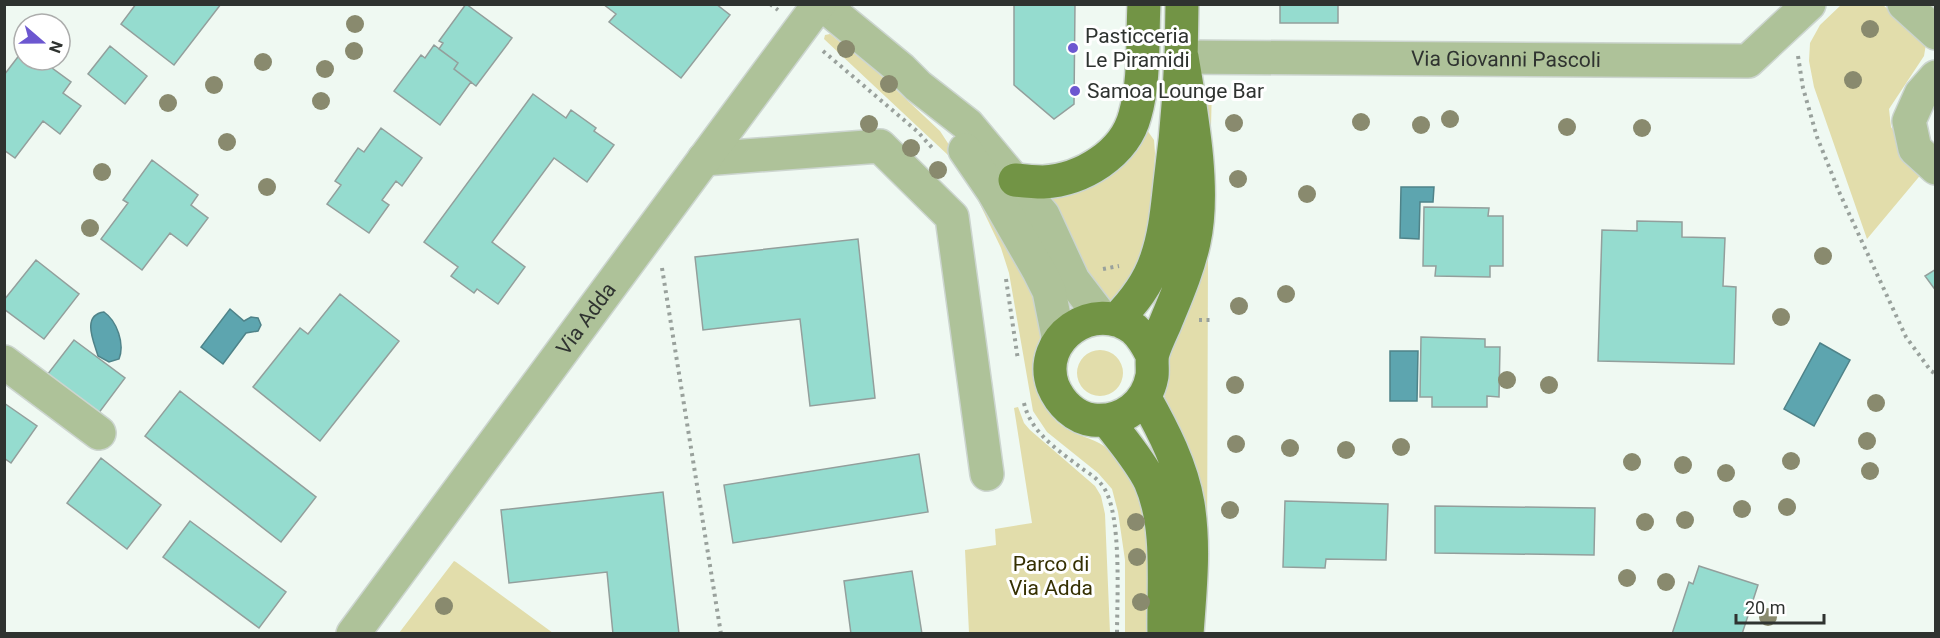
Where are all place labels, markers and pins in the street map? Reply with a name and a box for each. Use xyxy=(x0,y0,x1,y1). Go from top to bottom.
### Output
place label: Pasticceria Le Piramidi xyxy=(1085,24,1190,72)
marker: Pasticceria Le Piramidi xyxy=(1066,41,1080,55)
place label: Samoa Lounge Bar xyxy=(1087,79,1264,103)
marker: Samoa Lounge Bar xyxy=(1068,84,1082,98)

